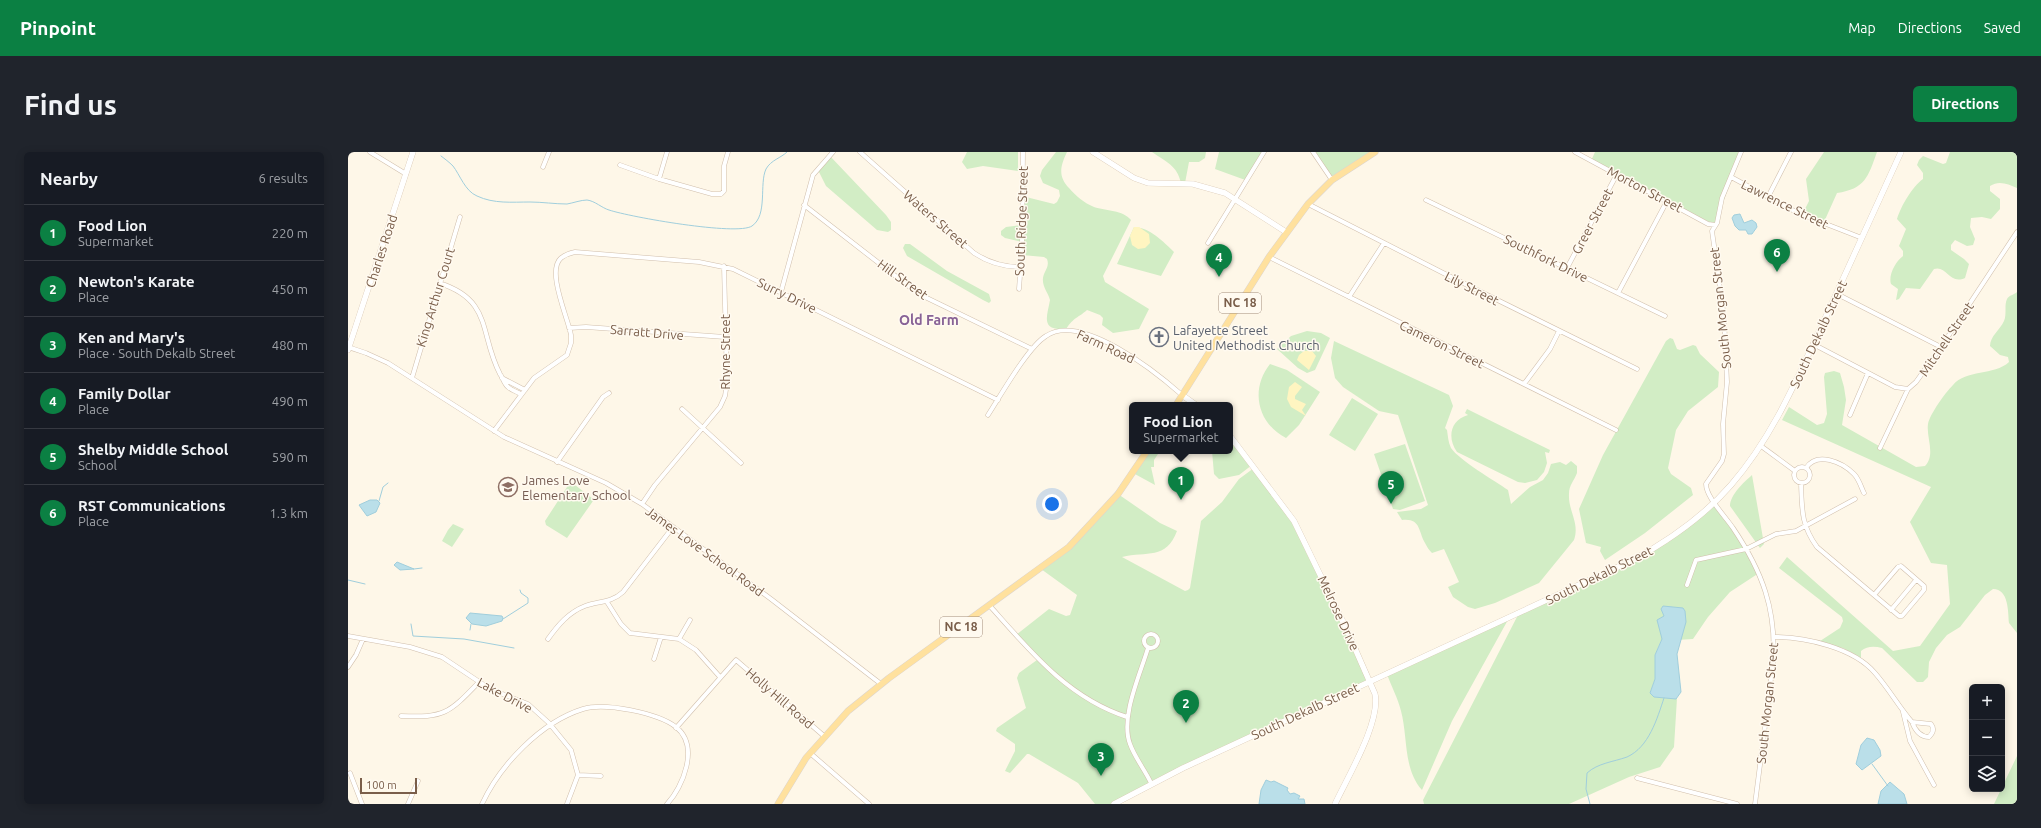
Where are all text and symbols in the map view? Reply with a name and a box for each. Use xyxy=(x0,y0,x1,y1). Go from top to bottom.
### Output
text: Pinpoint xyxy=(20,17,96,39)
text: Map xyxy=(1848,20,1876,36)
text: Directions xyxy=(1898,20,1962,36)
text: Saved xyxy=(1984,20,2021,36)
button: Directions xyxy=(1913,86,2017,122)
text: Find us xyxy=(24,89,117,120)
street label: Morton Street xyxy=(1605,163,1685,215)
street label: South Ridge Street xyxy=(1012,166,1030,276)
text: Nearby xyxy=(40,169,98,188)
text: 6 results xyxy=(258,171,308,185)
street label: Lawrence Street xyxy=(1739,177,1831,231)
street label: Greer Street xyxy=(1569,186,1615,256)
street label: Waters Street xyxy=(901,187,971,251)
street label: Charles Road xyxy=(363,213,399,289)
text: Food Lion xyxy=(78,217,147,234)
text: 1 xyxy=(49,226,57,240)
text: 220 m xyxy=(272,226,308,240)
street label: Southfork Drive xyxy=(1502,232,1590,284)
text: Supermarket xyxy=(78,234,153,248)
pin: 6 xyxy=(1764,239,1790,272)
pin: 4 xyxy=(1206,244,1232,277)
street label: King Arthur Court xyxy=(413,245,457,349)
street label: South Morgan Street xyxy=(1707,247,1733,369)
street label: Hill Street xyxy=(875,256,931,302)
street label: Lily Street xyxy=(1443,268,1501,308)
text: Newton's Karate xyxy=(78,273,195,290)
street label: Surry Drive xyxy=(755,275,819,315)
street label: South Dekalb Street xyxy=(1787,278,1849,390)
text: 2 xyxy=(49,282,57,296)
text: 450 m xyxy=(272,282,308,296)
text: Place xyxy=(78,290,109,304)
road number: NC 18 xyxy=(1219,293,1261,313)
street label: Mitchell Street xyxy=(1916,299,1976,379)
district label: Old Farm xyxy=(899,312,959,328)
street label: Rhyne Street xyxy=(718,314,732,390)
street label: Cameron Street xyxy=(1397,317,1487,371)
street label: Sarratt Drive xyxy=(610,322,684,342)
place label: Lafayette Street United Methodist Church xyxy=(1173,323,1320,352)
church icon: Lafayette Street United Methodist Church xyxy=(1148,326,1170,348)
street label: Farm Road xyxy=(1075,327,1137,365)
text: Ken and Mary's xyxy=(78,329,185,346)
text: 3 xyxy=(49,338,57,352)
text: 480 m xyxy=(272,338,308,352)
text: Place · South Dekalb Street xyxy=(78,346,235,360)
text: Family Dollar xyxy=(78,385,171,402)
text: 4 xyxy=(49,394,57,408)
text: 490 m xyxy=(272,394,308,408)
text: Place xyxy=(78,402,109,416)
popup xyxy=(1129,402,1233,454)
text: Food Lion xyxy=(1143,413,1212,430)
text: Supermarket xyxy=(1143,430,1219,444)
text: Shelby Middle School xyxy=(78,441,228,458)
text: 5 xyxy=(49,450,57,464)
text: 590 m xyxy=(272,450,308,464)
text: School xyxy=(78,458,117,472)
pin: 1 xyxy=(1168,467,1194,500)
pin: 5 xyxy=(1378,471,1404,504)
place label: James Love Elementary School xyxy=(522,473,631,502)
school or university icon: James Love Elementary School xyxy=(497,476,519,498)
your location xyxy=(1042,494,1062,514)
text: RST Communications xyxy=(78,497,225,514)
street label: James Love School Road xyxy=(643,503,767,599)
text: 6 xyxy=(49,506,57,520)
text: 1.3 km xyxy=(269,506,308,520)
text: Place xyxy=(78,514,109,528)
street label: South Dekalb Street xyxy=(1543,543,1655,607)
street label: Melrose Drive xyxy=(1316,573,1362,653)
road number: NC 18 xyxy=(940,617,982,637)
street label: South Morgan Street xyxy=(1754,642,1780,764)
street label: Holly Hill Road xyxy=(743,665,817,731)
street label: Lake Drive xyxy=(475,675,535,715)
street label: South Dekalb Street xyxy=(1249,680,1361,742)
map controls xyxy=(1969,684,2005,792)
button: + xyxy=(1969,684,2005,720)
pin: 2 xyxy=(1173,690,1199,723)
button: − xyxy=(1969,720,2005,756)
pin: 3 xyxy=(1088,743,1114,776)
button: layers xyxy=(1969,756,2005,792)
scale bar xyxy=(360,776,417,795)
text: 100 m xyxy=(366,779,397,791)

